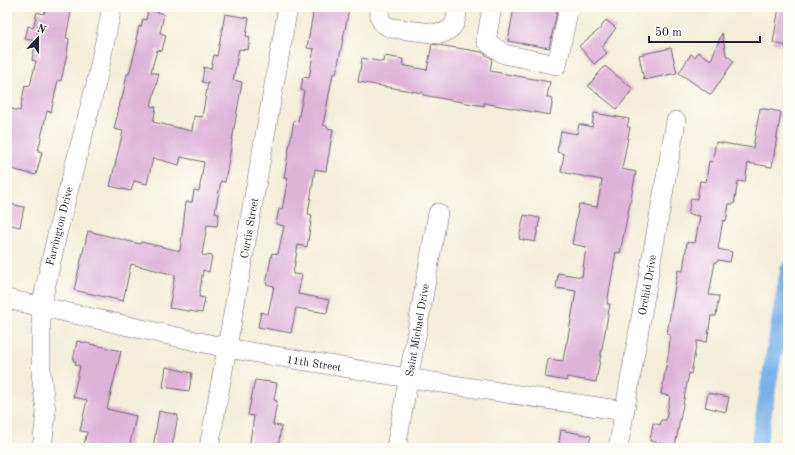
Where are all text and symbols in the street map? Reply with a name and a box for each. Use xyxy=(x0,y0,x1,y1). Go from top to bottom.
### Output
north arrow xyxy=(18,18,58,58)
scale bar xyxy=(649,18,760,44)
text: N xyxy=(35,23,48,37)
text: 50 m xyxy=(655,26,682,39)
street label: Farrington Drive xyxy=(45,186,76,267)
street label: Curtis Street xyxy=(240,197,261,260)
street label: Orchid Drive xyxy=(638,254,659,316)
street label: Saint Michael Drive xyxy=(405,283,432,378)
street label: 11th Street xyxy=(286,355,342,374)

